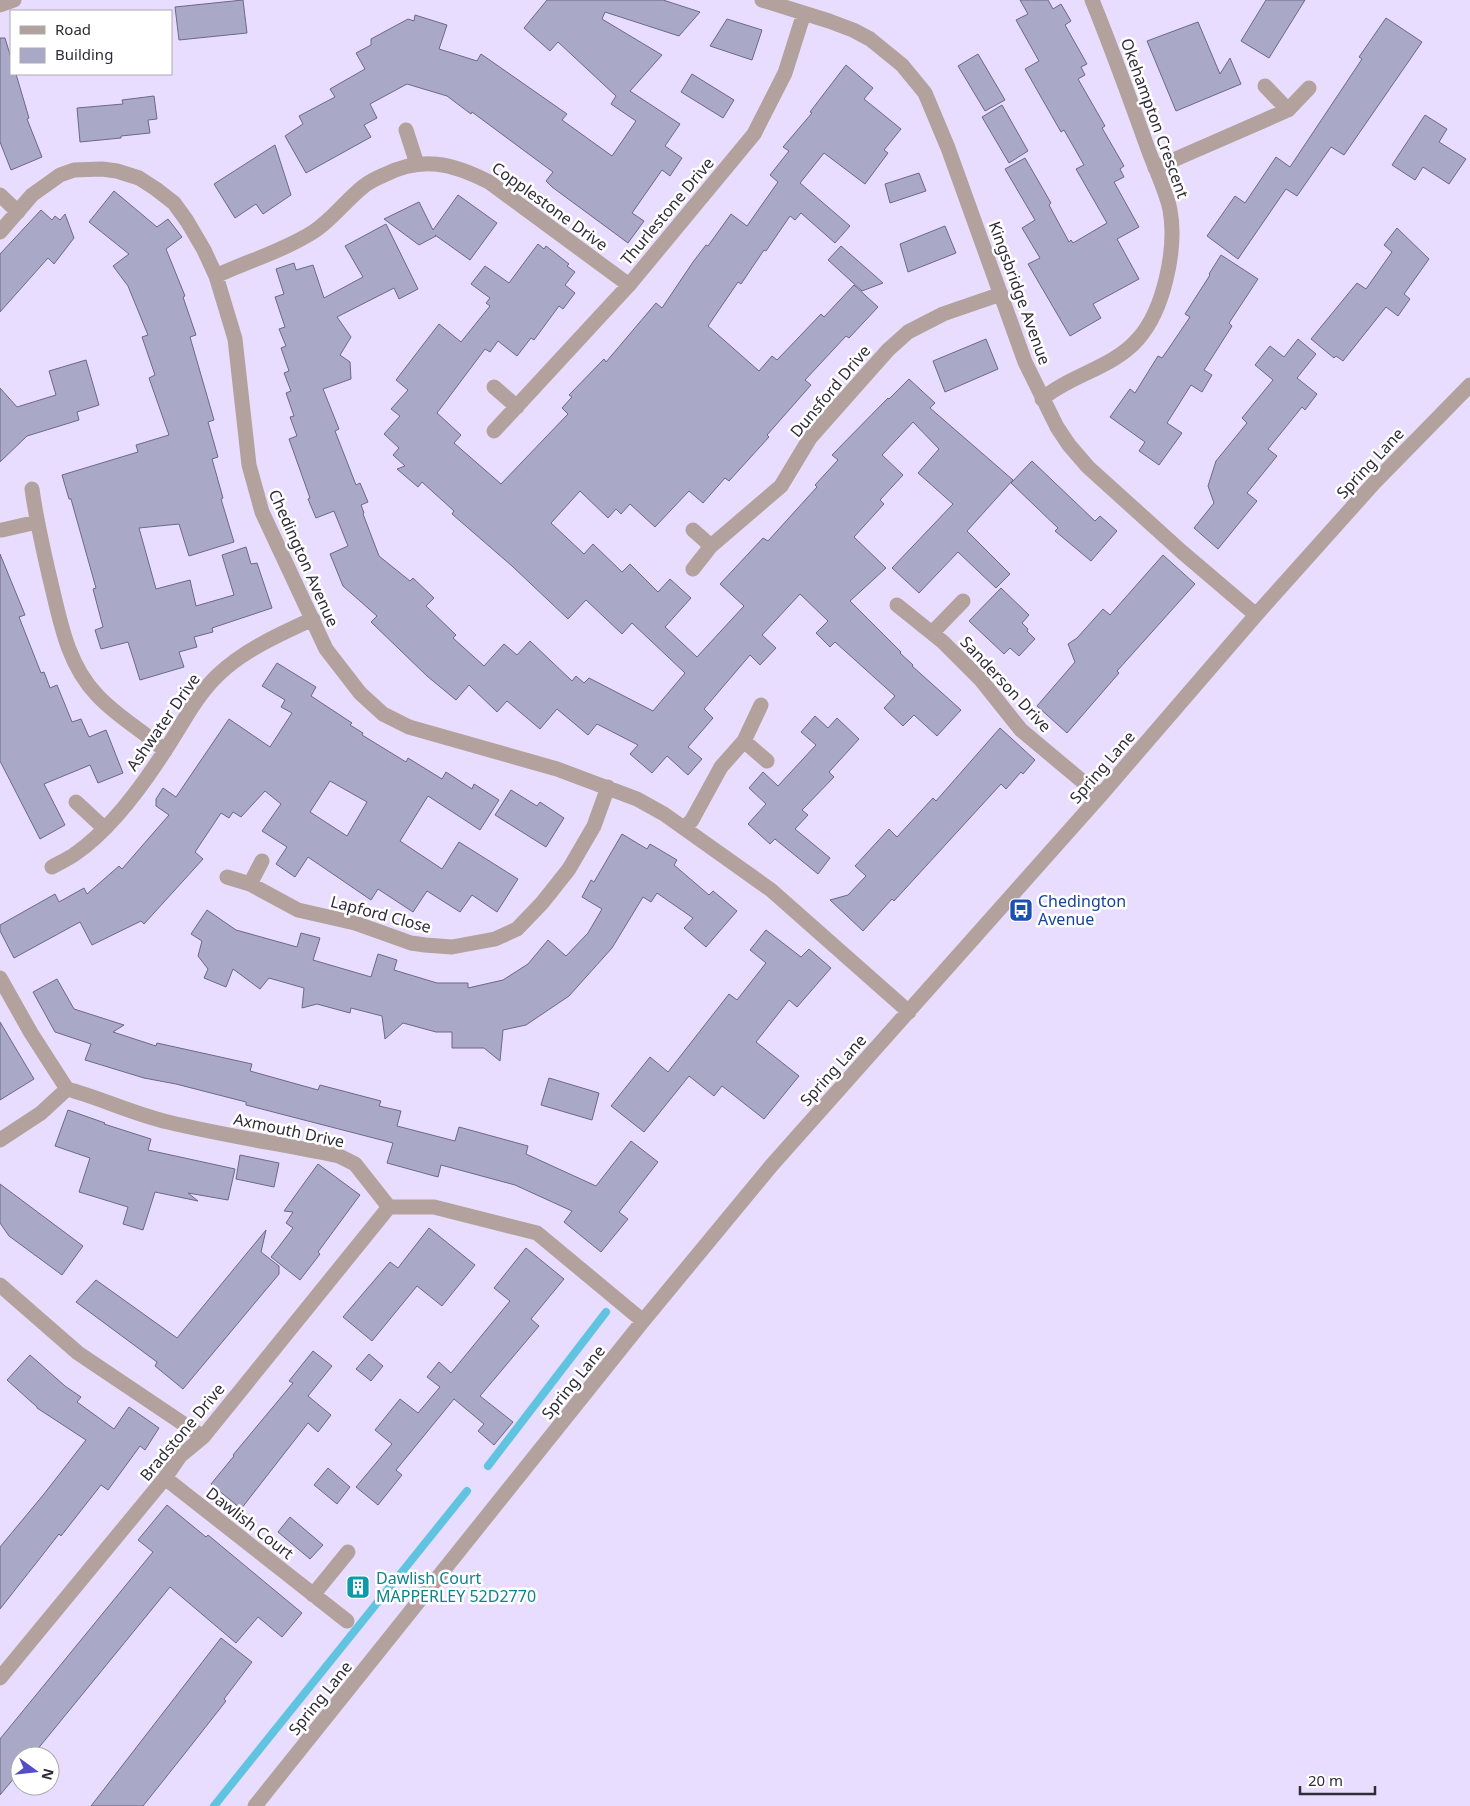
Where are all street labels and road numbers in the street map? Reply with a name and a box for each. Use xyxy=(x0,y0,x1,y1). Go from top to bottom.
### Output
street label: Okehampton Crescent xyxy=(1116,35,1194,201)
street label: Thurlestone Drive xyxy=(615,153,719,269)
street label: Copplestone Drive xyxy=(488,156,612,256)
street label: Kingsbridge Avenue xyxy=(984,218,1056,368)
street label: Dunsford Drive xyxy=(785,340,875,442)
street label: Spring Lane xyxy=(1331,423,1409,503)
street label: Chedington Avenue xyxy=(264,486,344,630)
street label: Sanderson Drive xyxy=(956,631,1056,737)
street label: Ashwater Drive xyxy=(121,669,205,775)
street label: Spring Lane xyxy=(1064,726,1140,808)
street label: Lapford Close xyxy=(328,890,434,938)
street label: Spring Lane xyxy=(795,1029,871,1111)
street label: Axmouth Drive xyxy=(232,1108,346,1152)
street label: Spring Lane xyxy=(536,1340,610,1424)
street label: Bradstone Drive xyxy=(135,1378,229,1486)
street label: Dawlish Court xyxy=(202,1482,298,1564)
street label: Spring Lane xyxy=(283,1656,357,1740)

